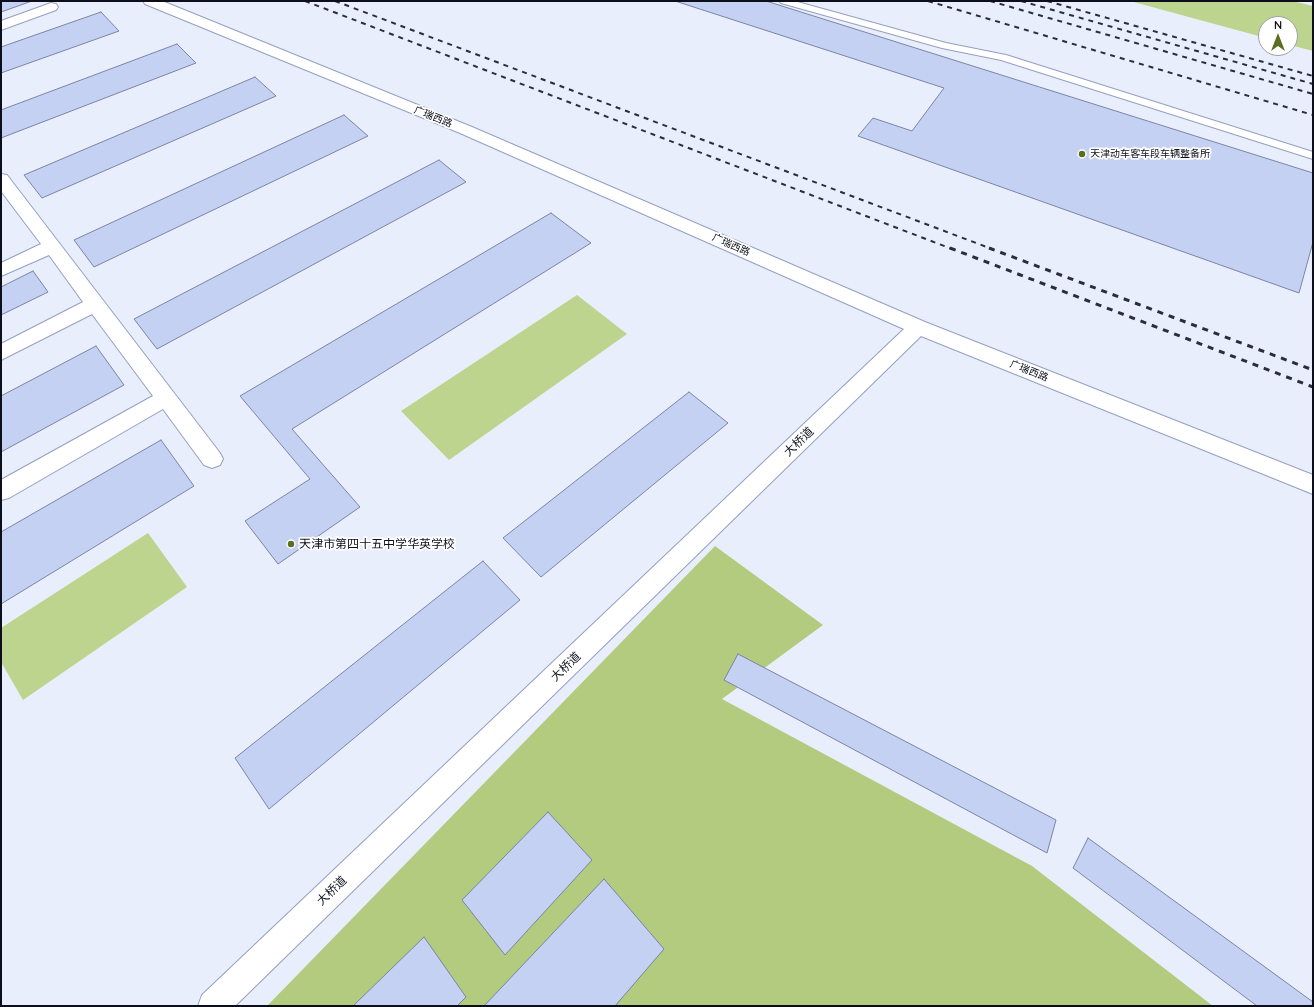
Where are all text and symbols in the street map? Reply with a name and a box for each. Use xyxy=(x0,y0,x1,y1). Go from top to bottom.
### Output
north arrow xyxy=(1258,16,1298,56)
text: N xyxy=(1274,18,1282,32)
street label: 广瑞西路 xyxy=(412,104,454,130)
place label: 天津动车客车段车辆整备所 xyxy=(1090,148,1210,160)
marker: 天津动车客车段车辆整备所 xyxy=(1077,149,1087,159)
street label: 广瑞西路 xyxy=(710,231,752,259)
street label: 广瑞西路 xyxy=(1008,358,1050,384)
street label: 大桥道 xyxy=(781,424,817,460)
place label: 天津市第四十五中学华英学校 xyxy=(299,537,455,551)
marker: 天津市第四十五中学华英学校 xyxy=(286,539,296,549)
street label: 大桥道 xyxy=(548,649,584,685)
street label: 大桥道 xyxy=(314,873,350,909)

